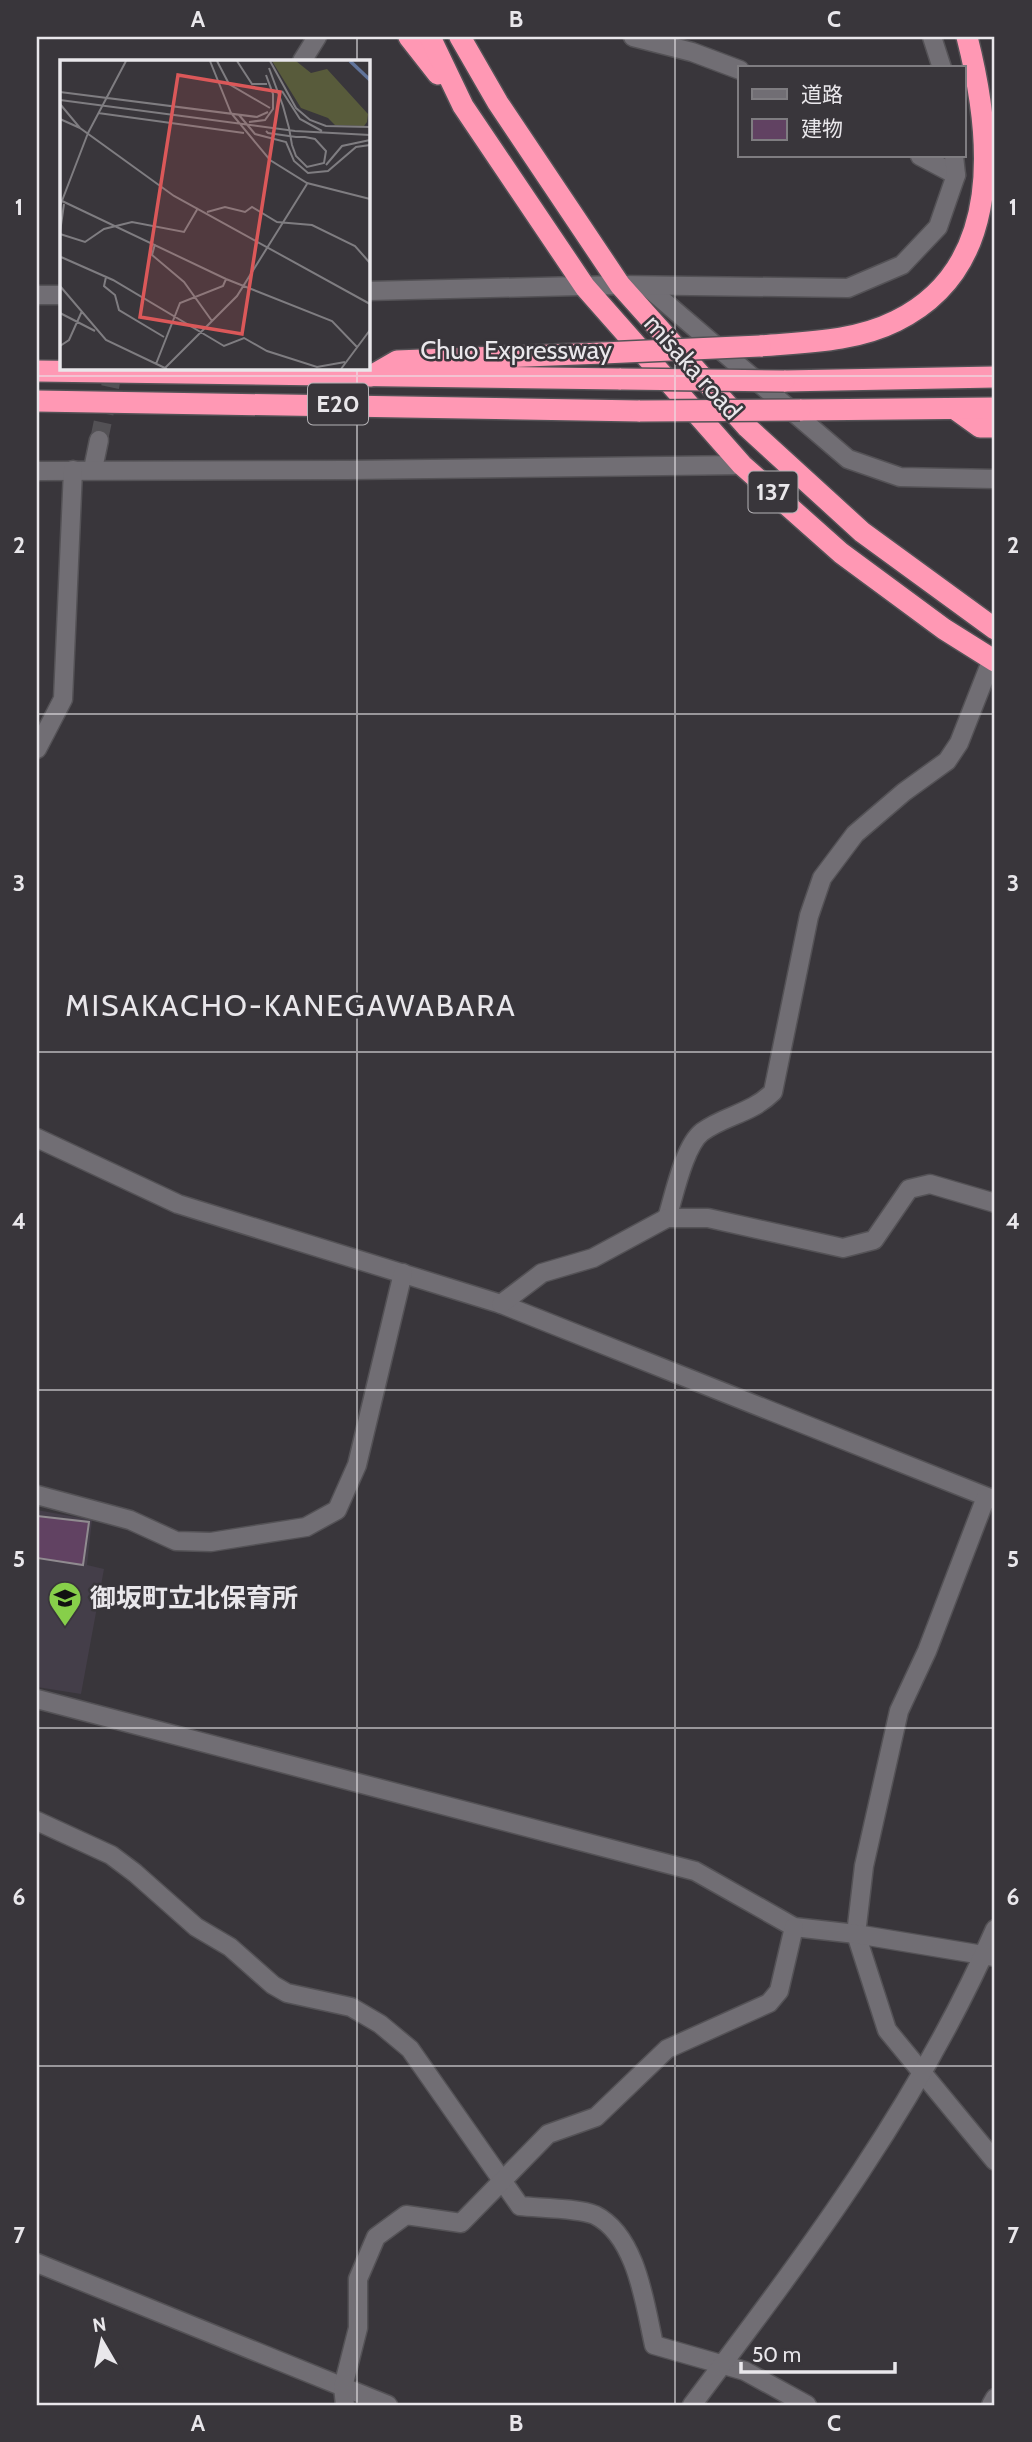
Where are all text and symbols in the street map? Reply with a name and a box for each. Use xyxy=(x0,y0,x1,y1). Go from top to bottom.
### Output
text: A xyxy=(191,5,206,33)
text: B xyxy=(509,5,523,33)
text: C xyxy=(827,5,841,33)
inset map xyxy=(60,60,369,369)
legend xyxy=(738,66,965,158)
text: 道路 xyxy=(801,82,843,107)
text: 建物 xyxy=(801,116,843,141)
text: 1 xyxy=(15,193,23,221)
text: 1 xyxy=(1009,193,1017,221)
street label: misaka road xyxy=(637,308,749,426)
street label: Chuo Expressway xyxy=(420,334,612,366)
road number: E20 xyxy=(308,384,368,424)
road number: 137 xyxy=(748,472,798,512)
text: 2 xyxy=(13,531,25,559)
text: 2 xyxy=(1007,531,1019,559)
text: 3 xyxy=(13,869,25,897)
text: 3 xyxy=(1007,869,1019,897)
district label: MISAKACHO-KANEGAWABARA xyxy=(65,987,517,1024)
text: 4 xyxy=(12,1207,26,1235)
text: 4 xyxy=(1006,1207,1020,1235)
text: 5 xyxy=(13,1545,25,1573)
text: 5 xyxy=(1007,1545,1019,1573)
school or university icon: 御坂町立北保育所 xyxy=(46,1579,84,1628)
place label: 御坂町立北保育所 xyxy=(90,1582,298,1614)
text: 6 xyxy=(13,1883,25,1911)
text: 6 xyxy=(1007,1883,1019,1911)
text: 7 xyxy=(13,2221,25,2249)
text: 7 xyxy=(1007,2221,1019,2249)
north arrow xyxy=(66,2306,136,2376)
text: N xyxy=(91,2312,108,2337)
scale bar xyxy=(741,2330,895,2374)
text: 50 m xyxy=(752,2342,801,2367)
text: A xyxy=(191,2409,206,2437)
text: B xyxy=(509,2409,523,2437)
text: C xyxy=(827,2409,841,2437)

